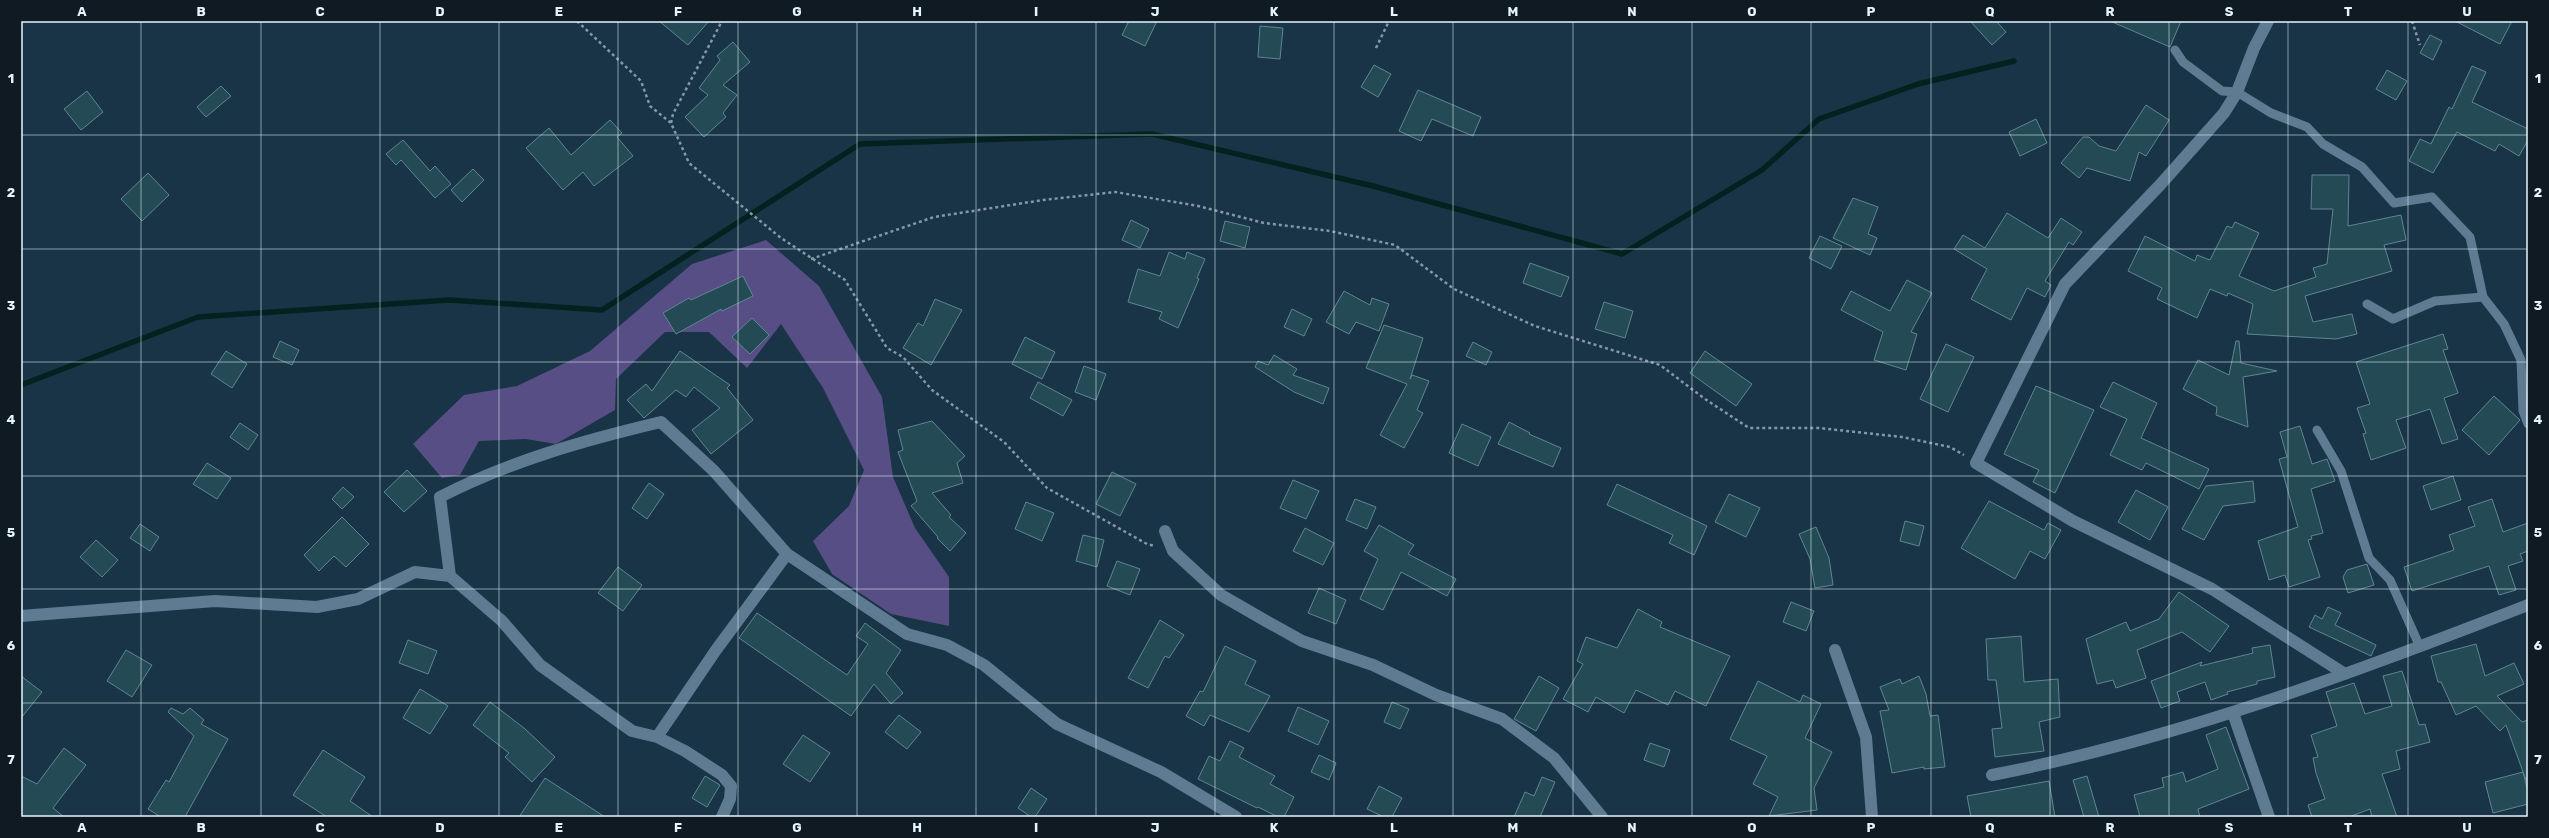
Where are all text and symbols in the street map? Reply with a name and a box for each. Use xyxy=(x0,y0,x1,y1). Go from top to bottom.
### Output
text: A xyxy=(77,4,87,19)
text: B xyxy=(196,4,206,19)
text: C xyxy=(315,4,325,19)
text: D xyxy=(435,4,445,19)
text: E xyxy=(555,4,563,19)
text: F xyxy=(674,4,682,19)
text: G xyxy=(792,4,802,19)
text: H xyxy=(912,4,922,19)
text: I xyxy=(1034,4,1038,19)
text: J xyxy=(1151,4,1159,19)
text: K xyxy=(1270,4,1279,19)
text: L xyxy=(1390,4,1398,19)
text: M xyxy=(1508,4,1518,19)
text: N xyxy=(1627,4,1637,19)
text: O xyxy=(1747,4,1757,19)
text: P xyxy=(1867,4,1876,19)
text: Q xyxy=(1985,4,1995,19)
text: R xyxy=(2106,4,2115,19)
text: S xyxy=(2225,4,2234,19)
text: T xyxy=(2344,4,2352,19)
text: U xyxy=(2462,4,2472,19)
text: 1 xyxy=(8,71,14,86)
text: 1 xyxy=(2535,71,2541,86)
text: 2 xyxy=(7,185,15,200)
text: 2 xyxy=(2534,185,2542,200)
text: 3 xyxy=(7,298,16,313)
text: 3 xyxy=(2534,298,2543,313)
text: 4 xyxy=(7,412,16,427)
text: 4 xyxy=(2534,412,2543,427)
text: 5 xyxy=(7,525,15,540)
text: 5 xyxy=(2534,525,2542,540)
text: 6 xyxy=(7,638,16,653)
text: 6 xyxy=(2534,638,2543,653)
text: 7 xyxy=(7,752,15,767)
text: 7 xyxy=(2534,752,2542,767)
text: A xyxy=(77,820,87,835)
text: B xyxy=(196,820,206,835)
text: C xyxy=(315,820,325,835)
text: D xyxy=(435,820,445,835)
text: E xyxy=(555,820,563,835)
text: F xyxy=(674,820,682,835)
text: G xyxy=(792,820,802,835)
text: H xyxy=(912,820,922,835)
text: I xyxy=(1034,820,1038,835)
text: J xyxy=(1151,820,1159,835)
text: K xyxy=(1270,820,1279,835)
text: L xyxy=(1390,820,1398,835)
text: M xyxy=(1508,820,1518,835)
text: N xyxy=(1627,820,1637,835)
text: O xyxy=(1747,820,1757,835)
text: P xyxy=(1867,820,1876,835)
text: Q xyxy=(1985,820,1995,835)
text: R xyxy=(2106,820,2115,835)
text: S xyxy=(2225,820,2234,835)
text: T xyxy=(2344,820,2352,835)
text: U xyxy=(2462,820,2472,835)

